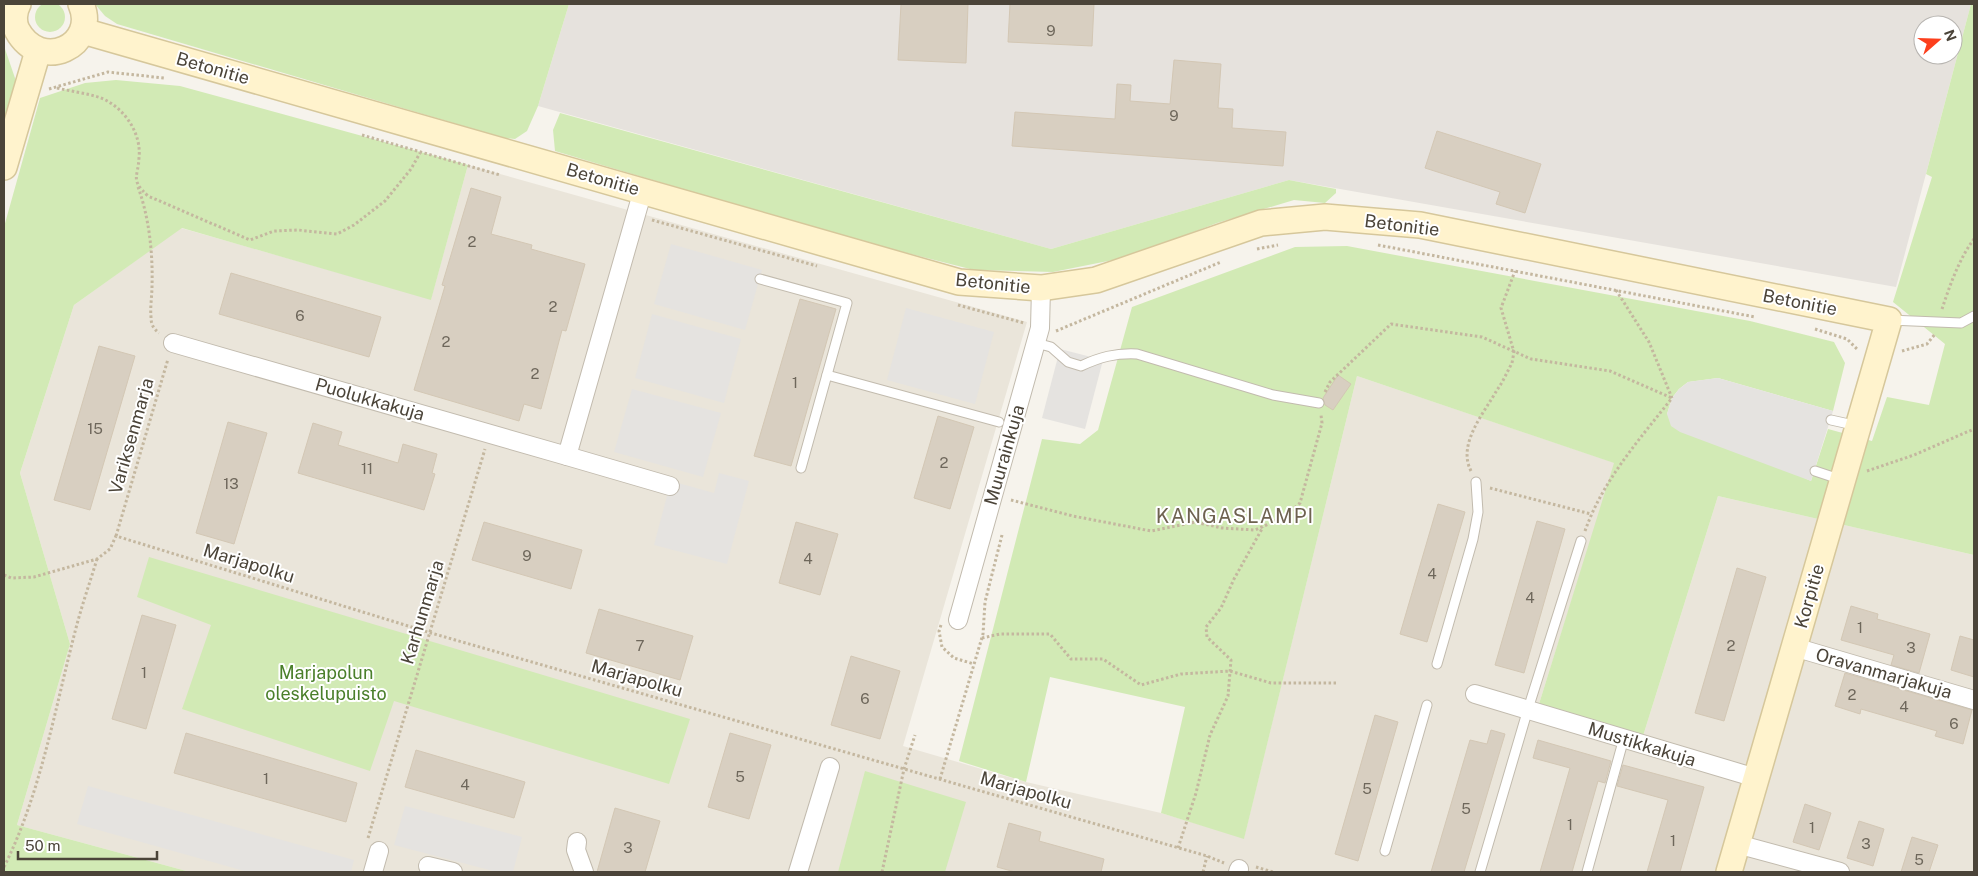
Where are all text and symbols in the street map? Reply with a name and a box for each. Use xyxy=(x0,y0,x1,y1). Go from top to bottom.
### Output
north arrow xyxy=(1913,15,1963,65)
house number: 9 xyxy=(1046,22,1056,39)
text: N xyxy=(1941,28,1960,43)
street label: Betonitie xyxy=(174,48,252,88)
house number: 9 xyxy=(1169,107,1179,124)
street label: Betonitie xyxy=(564,159,642,199)
street label: Betonitie xyxy=(1363,210,1441,240)
house number: 2 xyxy=(468,233,477,250)
street label: Betonitie xyxy=(954,269,1032,297)
street label: Betonitie xyxy=(1761,285,1839,319)
house number: 2 xyxy=(549,298,558,315)
house number: 6 xyxy=(295,307,305,324)
house number: 2 xyxy=(442,333,451,350)
house number: 2 xyxy=(531,365,540,382)
street label: Puolukkakuja xyxy=(313,373,427,425)
house number: 1 xyxy=(792,374,798,391)
street label: Variksenmarja xyxy=(104,376,158,496)
street label: Muurainkuja xyxy=(980,402,1028,508)
house number: 15 xyxy=(87,420,103,437)
house number: 2 xyxy=(940,454,949,471)
house number: 11 xyxy=(361,460,373,477)
house number: 13 xyxy=(223,475,239,492)
district label: KANGASLAMPI xyxy=(1156,504,1314,528)
street label: Marjapolku xyxy=(201,539,297,587)
house number: 9 xyxy=(522,547,532,564)
house number: 4 xyxy=(803,550,813,567)
street label: Karhunmarja xyxy=(396,557,448,667)
street label: Korpitie xyxy=(1790,561,1828,631)
house number: 4 xyxy=(1427,565,1437,582)
house number: 4 xyxy=(1525,589,1535,606)
house number: 1 xyxy=(1857,619,1863,636)
house number: 7 xyxy=(635,637,645,654)
house number: 2 xyxy=(1727,637,1736,654)
house number: 3 xyxy=(1906,639,1916,656)
street label: Oravanmarjakuja xyxy=(1813,643,1955,703)
street label: Marjapolku xyxy=(589,655,685,701)
park label: Marjapolun oleskelupuisto xyxy=(265,662,387,704)
house number: 1 xyxy=(141,664,147,681)
house number: 2 xyxy=(1848,686,1857,703)
house number: 6 xyxy=(860,690,870,707)
house number: 4 xyxy=(1899,698,1909,715)
house number: 6 xyxy=(1949,715,1959,732)
street label: Mustikkakuja xyxy=(1585,718,1699,770)
street label: Marjapolku xyxy=(978,767,1074,813)
house number: 5 xyxy=(735,768,745,785)
house number: 1 xyxy=(263,770,269,787)
house number: 4 xyxy=(460,776,470,793)
house number: 5 xyxy=(1362,780,1372,797)
house number: 5 xyxy=(1461,800,1471,817)
house number: 1 xyxy=(1567,816,1573,833)
house number: 1 xyxy=(1809,819,1815,836)
scale bar xyxy=(18,828,156,860)
house number: 1 xyxy=(1670,832,1676,849)
house number: 3 xyxy=(1861,835,1871,852)
text: 50 m xyxy=(25,837,60,854)
house number: 3 xyxy=(623,839,633,856)
house number: 5 xyxy=(1914,851,1924,868)

